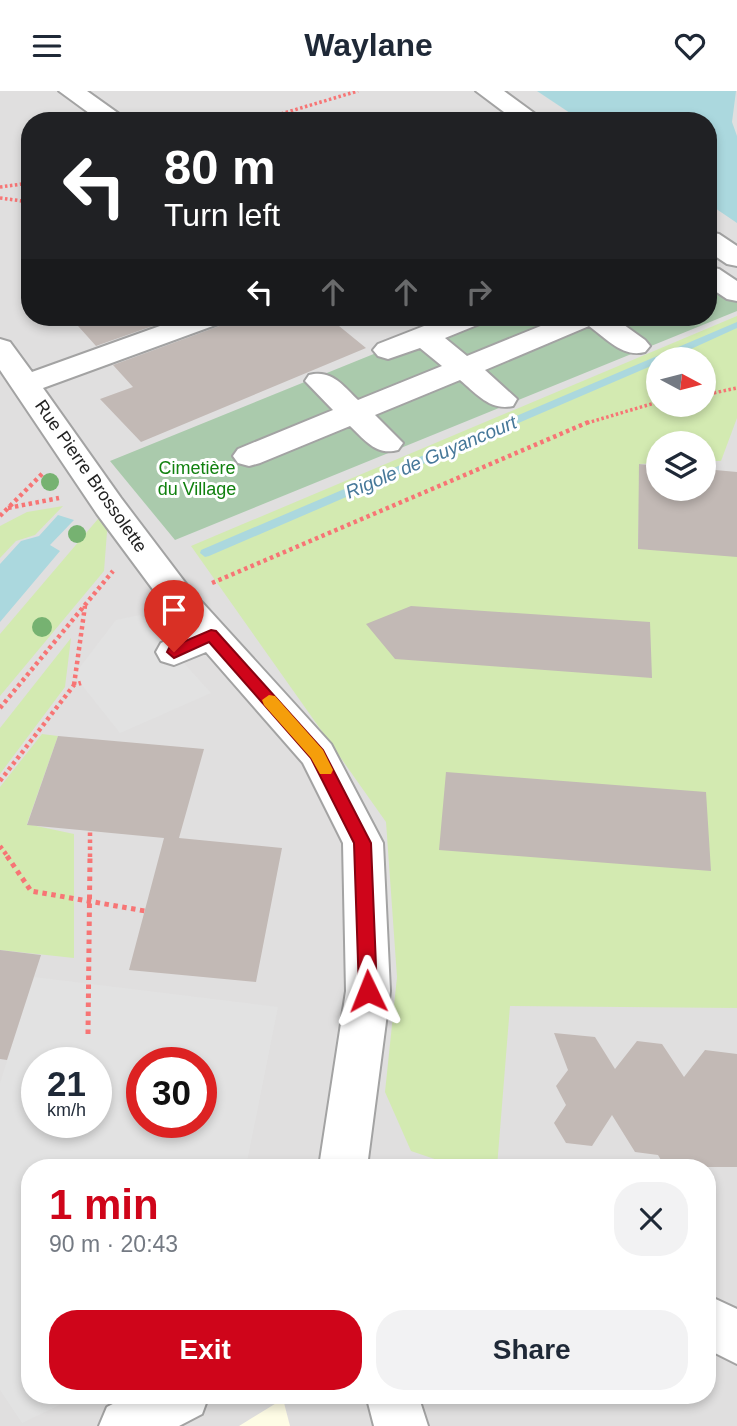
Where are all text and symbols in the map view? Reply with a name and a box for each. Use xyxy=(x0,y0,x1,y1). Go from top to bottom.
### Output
icon: menu xyxy=(28,27,66,65)
text: Waylane xyxy=(304,27,433,63)
icon: heart xyxy=(671,27,709,65)
icon: left xyxy=(49,140,140,231)
text: 80 m xyxy=(164,140,276,194)
text: Turn left xyxy=(164,197,280,233)
icon: left xyxy=(241,273,279,311)
icon: ahead xyxy=(314,273,352,311)
icon: ahead xyxy=(387,273,425,311)
icon: right xyxy=(460,273,498,311)
north arrow xyxy=(646,347,716,417)
map controls xyxy=(646,347,716,501)
street label: Rue Pierre Brossolette xyxy=(31,396,151,556)
water label: Rigole de Guyancourt xyxy=(342,411,520,503)
button: layers xyxy=(646,431,716,501)
park label: Cimetière du Village xyxy=(158,458,236,499)
pin xyxy=(144,580,204,652)
icon: arrive xyxy=(155,591,193,629)
position arrow xyxy=(331,954,405,1028)
speed limit sign: 30 xyxy=(126,1047,217,1138)
text: 21 xyxy=(47,1064,86,1103)
text: km/h xyxy=(47,1100,86,1120)
text: 1 min xyxy=(49,1181,159,1228)
button: close xyxy=(614,1182,688,1256)
text: 90 m · 20:43 xyxy=(49,1231,178,1257)
button: Exit xyxy=(49,1310,362,1390)
button: Share xyxy=(376,1310,688,1390)

